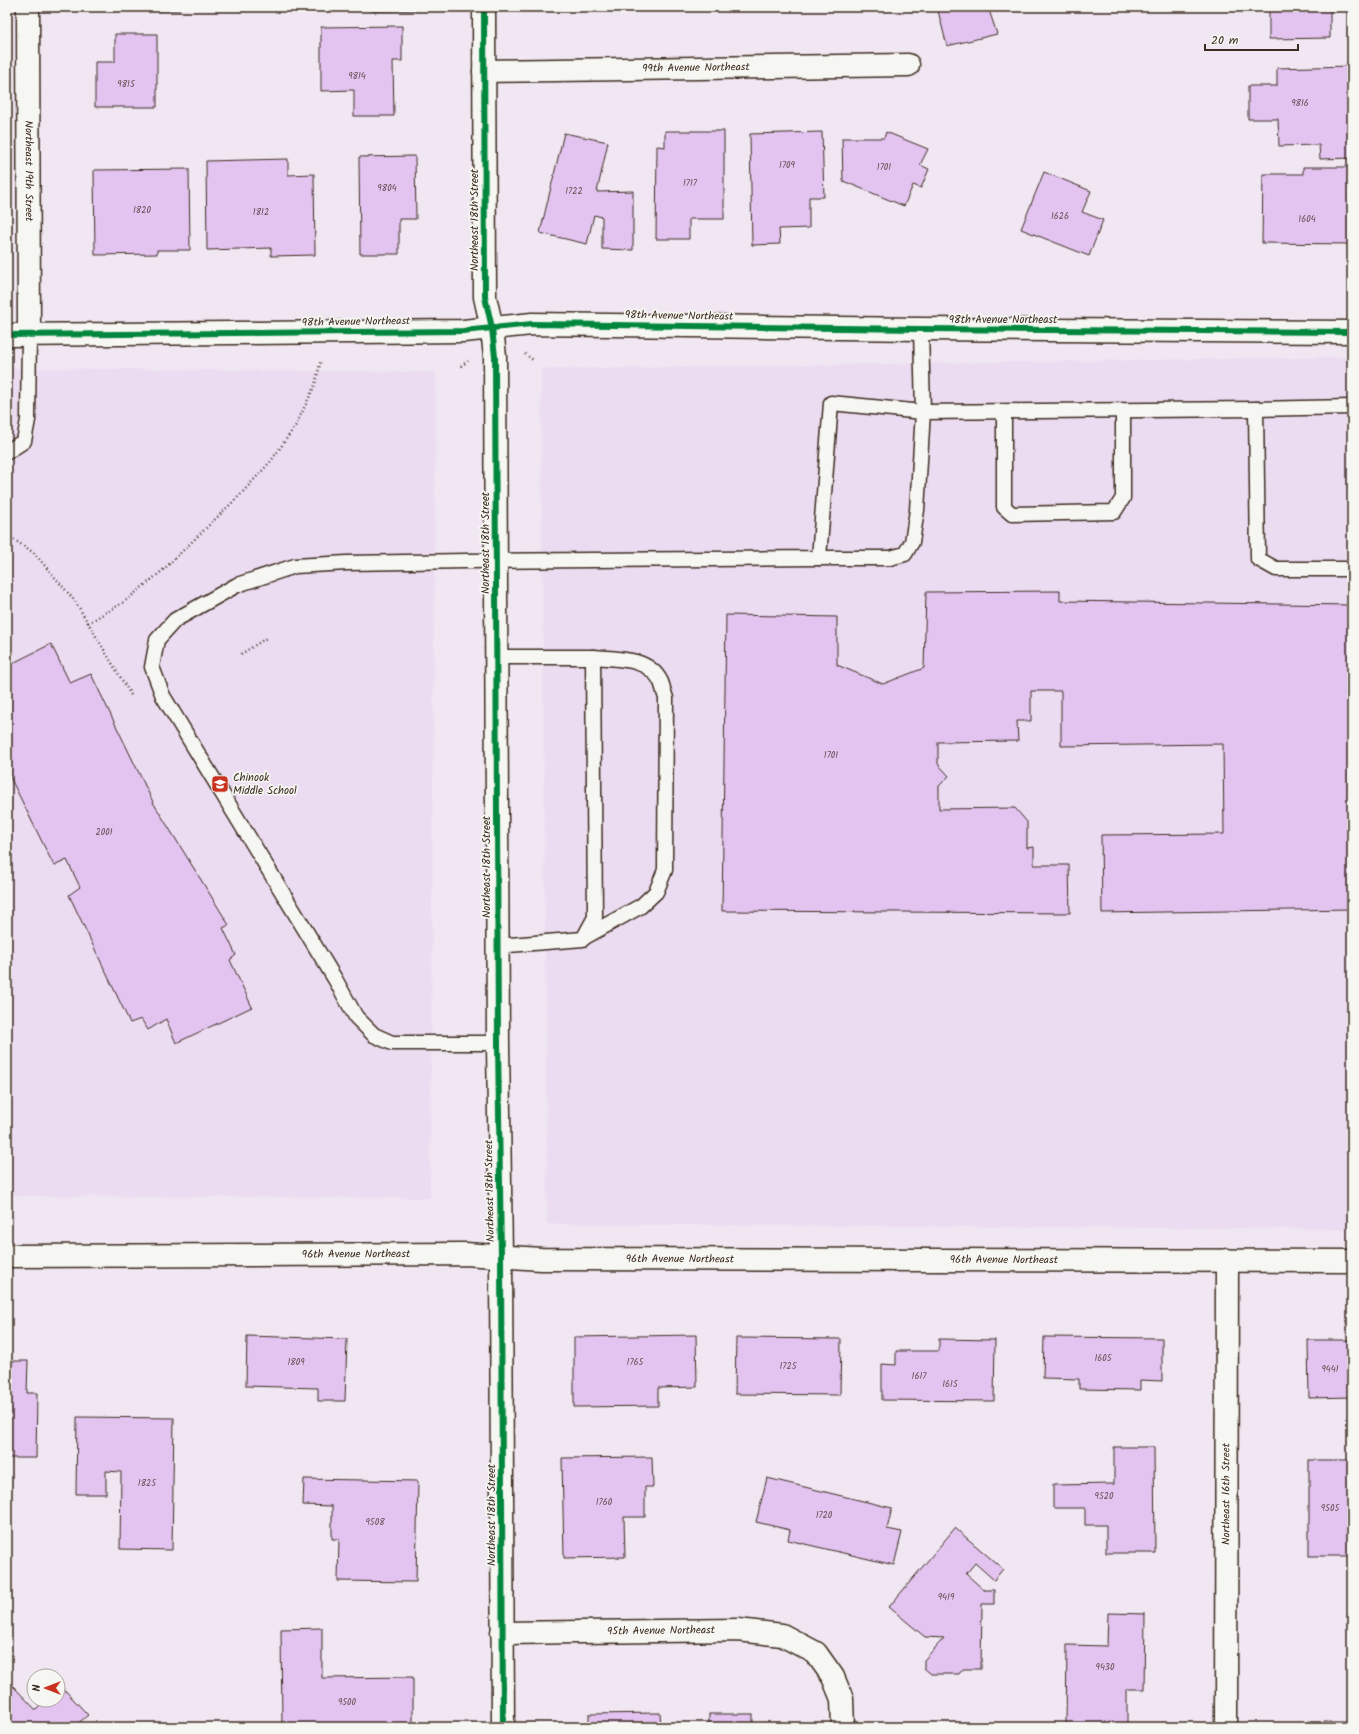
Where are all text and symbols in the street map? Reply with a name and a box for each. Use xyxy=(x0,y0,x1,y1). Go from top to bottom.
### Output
scale bar xyxy=(1205,26,1298,52)
text: 20 m xyxy=(1211,31,1239,50)
street label: 99th Avenue Northeast xyxy=(642,58,751,78)
house number: 9814 xyxy=(348,69,366,84)
house number: 9815 xyxy=(117,77,136,92)
house number: 9816 xyxy=(1291,96,1309,111)
street label: Northeast 19th Street xyxy=(19,120,38,222)
house number: 1709 xyxy=(779,158,796,173)
house number: 1701 xyxy=(877,160,891,175)
street label: Northeast 18th Street xyxy=(466,168,484,271)
house number: 1717 xyxy=(683,176,698,191)
house number: 9804 xyxy=(377,181,397,196)
house number: 1722 xyxy=(565,184,583,199)
house number: 1820 xyxy=(133,203,151,218)
house number: 1812 xyxy=(253,205,269,220)
house number: 1626 xyxy=(1051,209,1069,224)
house number: 1604 xyxy=(1298,212,1316,227)
street label: 98th Avenue Northeast xyxy=(625,306,734,326)
street label: 98th Avenue Northeast xyxy=(949,311,1058,329)
street label: 98th Avenue Northeast xyxy=(302,312,411,332)
street label: Northeast 18th Street xyxy=(477,491,495,594)
house number: 1701 xyxy=(824,748,838,763)
place label: Chinook Middle School xyxy=(233,769,297,800)
school or university icon: Chinook Middle School xyxy=(210,774,230,794)
street label: Northeast 18th Street xyxy=(478,815,496,918)
house number: 2001 xyxy=(95,825,113,840)
street label: Northeast 18th Street xyxy=(480,1139,500,1242)
street label: 96th Avenue Northeast xyxy=(302,1245,411,1264)
street label: 96th Avenue Northeast xyxy=(626,1250,735,1268)
street label: 96th Avenue Northeast xyxy=(950,1251,1059,1269)
house number: 1605 xyxy=(1094,1351,1113,1366)
house number: 1809 xyxy=(287,1355,305,1370)
house number: 1765 xyxy=(627,1355,645,1370)
house number: 1725 xyxy=(779,1359,798,1374)
house number: 9441 xyxy=(1321,1362,1339,1377)
house number: 1617 xyxy=(912,1369,927,1384)
house number: 1615 xyxy=(942,1377,959,1392)
street label: Northeast 16th Street xyxy=(1217,1442,1236,1545)
street label: Northeast 18th Street xyxy=(483,1463,501,1566)
house number: 1825 xyxy=(138,1476,157,1491)
house number: 9520 xyxy=(1095,1489,1114,1504)
house number: 1760 xyxy=(596,1495,613,1510)
house number: 9505 xyxy=(1321,1501,1340,1516)
house number: 1720 xyxy=(816,1508,833,1523)
house number: 9508 xyxy=(365,1515,385,1530)
house number: 9419 xyxy=(938,1590,955,1605)
street label: 95th Avenue Northeast xyxy=(607,1621,716,1641)
house number: 9430 xyxy=(1096,1660,1115,1675)
north arrow xyxy=(26,1668,66,1708)
text: N xyxy=(28,1684,46,1691)
house number: 9500 xyxy=(338,1695,357,1710)

